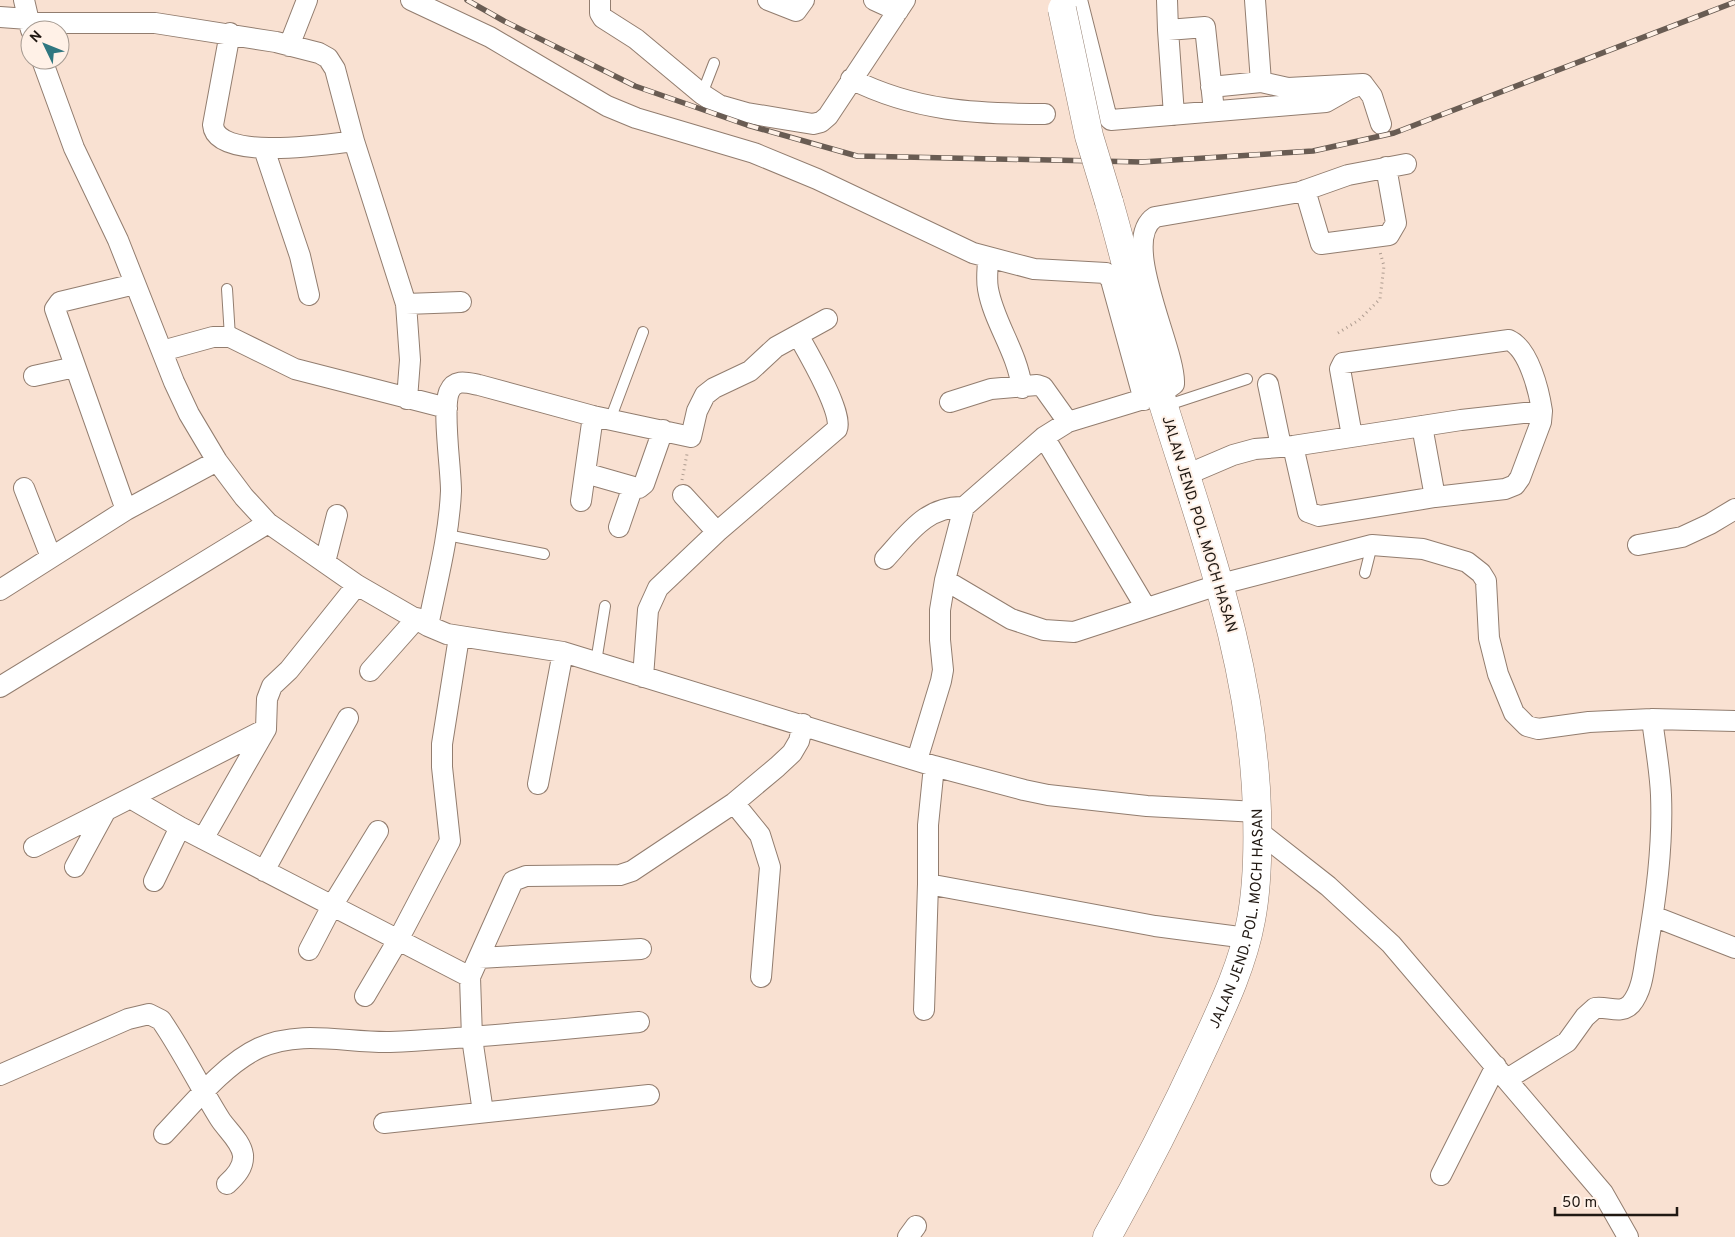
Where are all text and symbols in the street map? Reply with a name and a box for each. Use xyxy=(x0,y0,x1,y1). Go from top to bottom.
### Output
north arrow xyxy=(20,20,70,70)
text: N xyxy=(27,28,46,47)
street label: JALAN JEND. POL. MOCH HASAN xyxy=(1156,414,1241,635)
street label: JALAN JEND. POL. MOCH HASAN xyxy=(1206,808,1268,1032)
scale bar xyxy=(1555,1184,1678,1216)
text: 50 m xyxy=(1562,1194,1597,1213)

